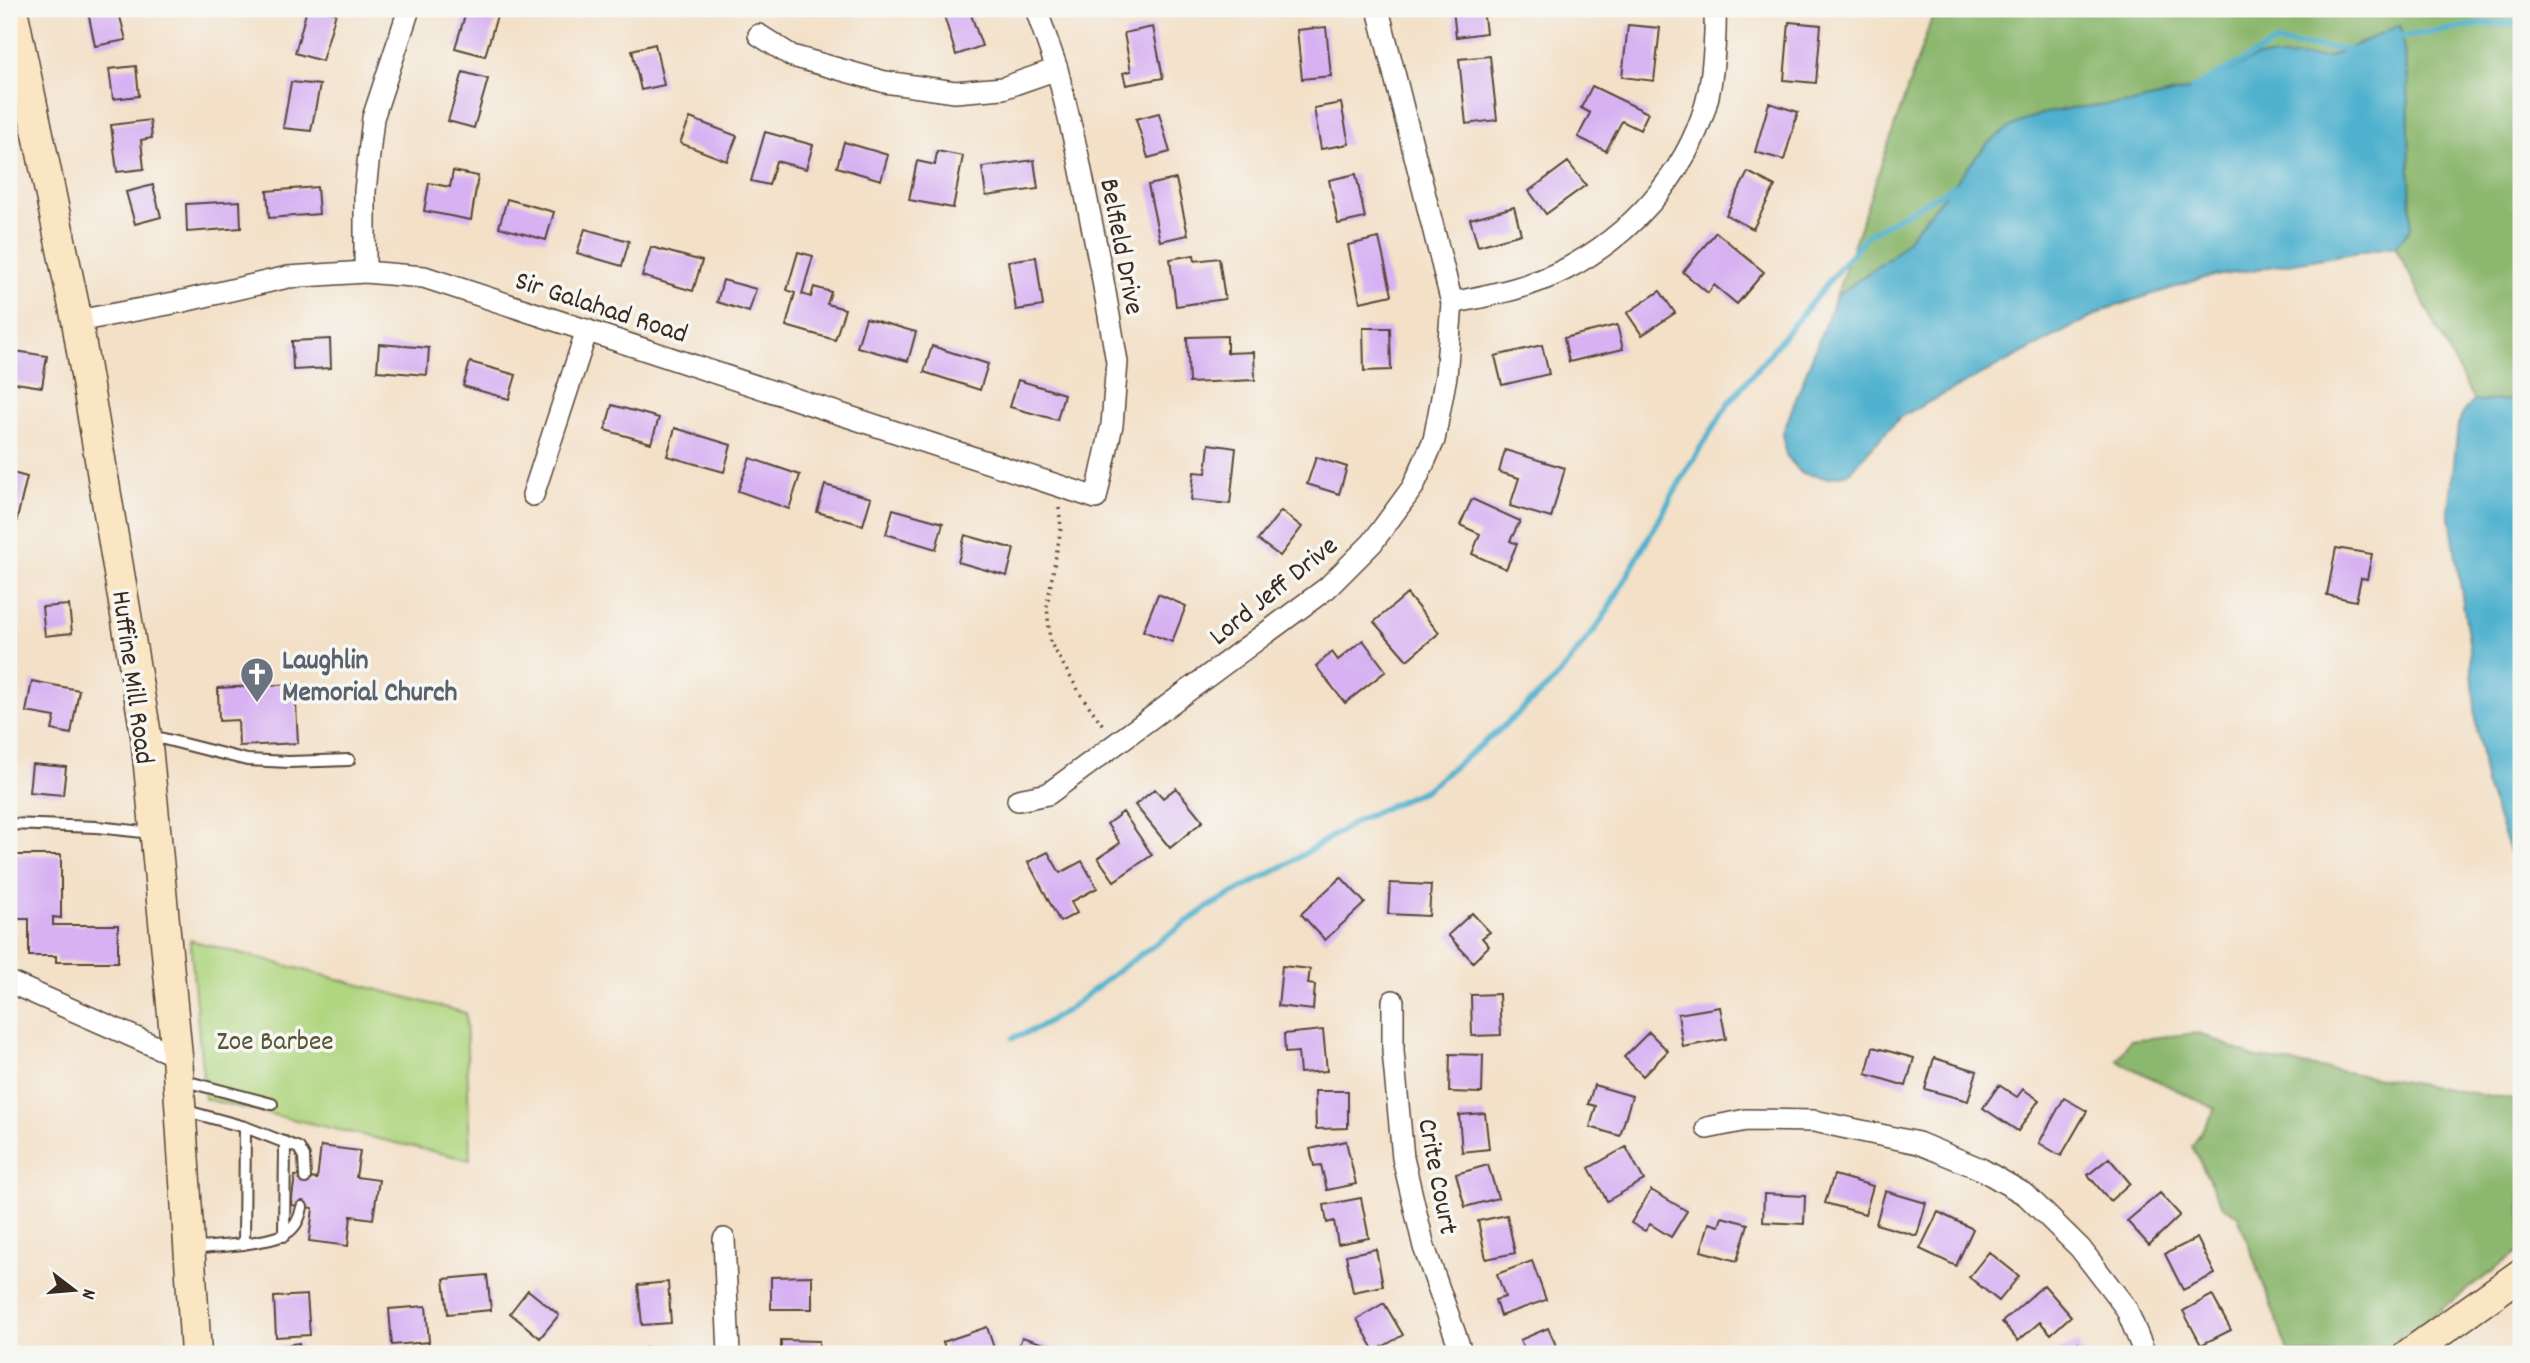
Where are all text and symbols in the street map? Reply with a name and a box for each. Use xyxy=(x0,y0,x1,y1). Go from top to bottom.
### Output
street label: Belfield Drive xyxy=(1086,176,1152,318)
street label: Sir Galahad Road xyxy=(509,263,692,356)
street label: Lord Jeff Drive xyxy=(1202,528,1348,657)
street label: Huffine Mill Road xyxy=(98,588,162,767)
place label: Laughlin Memorial Church xyxy=(282,643,458,715)
church icon: Laughlin Memorial Church xyxy=(238,655,276,704)
park label: Zoe Barbee xyxy=(216,1024,334,1064)
street label: Crite Court xyxy=(1404,1115,1466,1238)
north arrow xyxy=(38,1254,108,1324)
text: N xyxy=(73,1285,101,1302)

